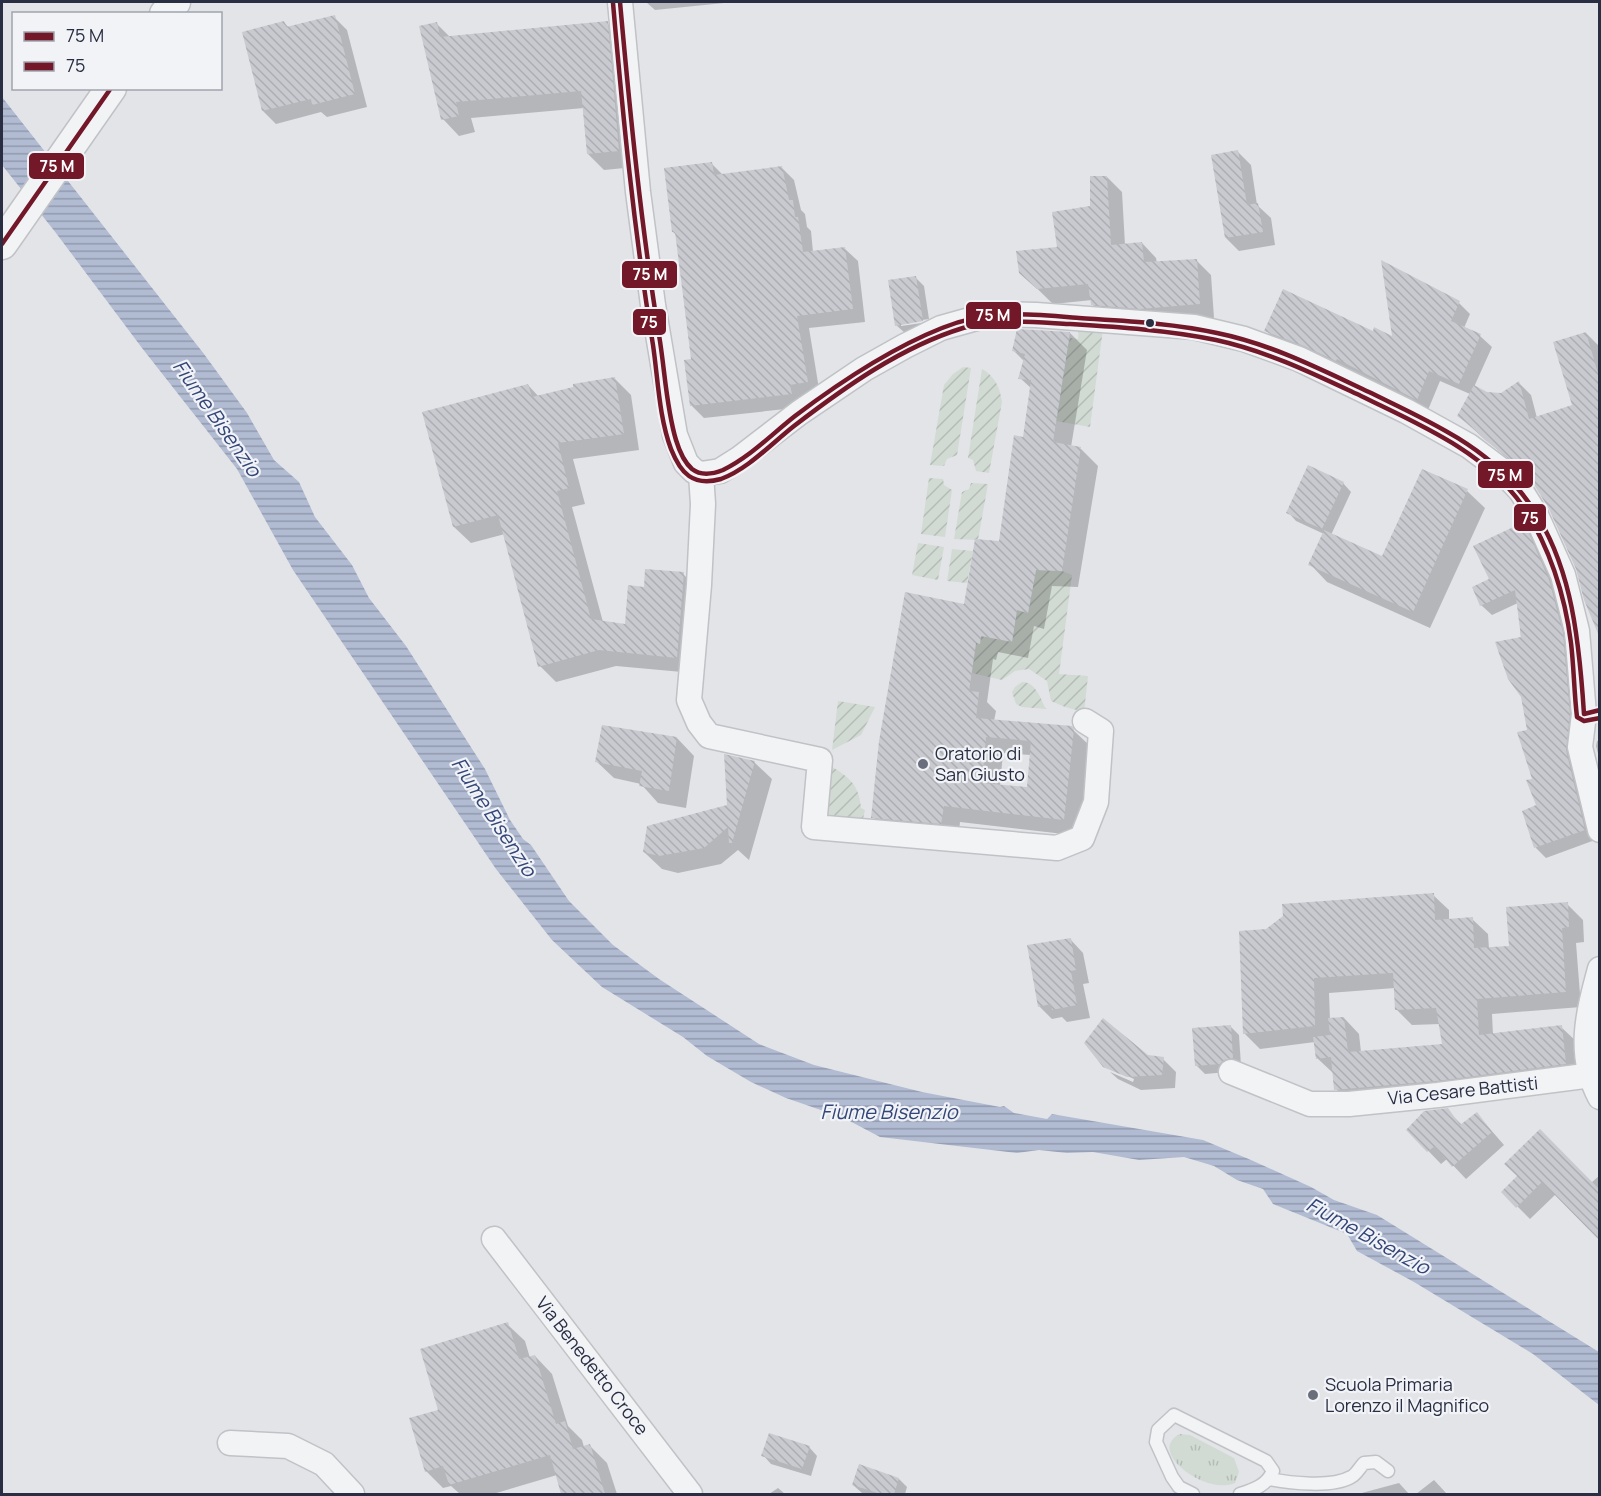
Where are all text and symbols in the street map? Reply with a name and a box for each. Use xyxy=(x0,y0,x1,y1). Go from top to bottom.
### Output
legend xyxy=(12,12,222,90)
text: 75 M xyxy=(66,23,104,47)
text: 75 xyxy=(66,53,85,77)
line badge: 75 M xyxy=(28,152,85,180)
text: 75 M xyxy=(40,155,74,177)
line badge: 75 M xyxy=(621,260,678,289)
text: 75 M xyxy=(633,263,667,285)
line badge: 75 M xyxy=(965,301,1022,330)
text: 75 M xyxy=(976,304,1010,326)
line badge: 75 xyxy=(632,308,667,336)
text: 75 xyxy=(640,311,658,333)
unlabelled marker xyxy=(1144,317,1156,329)
water label: Fiume Bisenzio xyxy=(167,354,268,483)
line badge: 75 M xyxy=(1477,460,1534,489)
text: 75 M xyxy=(1488,464,1522,486)
line badge: 75 xyxy=(1513,503,1547,532)
text: 75 xyxy=(1521,507,1539,529)
place label: Oratorio di San Giusto xyxy=(935,741,1025,786)
water label: Fiume Bisenzio xyxy=(446,752,544,883)
marker: Oratorio di San Giusto xyxy=(916,757,930,771)
street label: Via Cesare Battisti xyxy=(1387,1070,1539,1110)
water label: Fiume Bisenzio xyxy=(821,1098,959,1125)
water label: Fiume Bisenzio xyxy=(1302,1191,1436,1281)
street label: Via Benedetto Croce xyxy=(531,1291,654,1440)
place label: Scuola Primaria Lorenzo il Magnifico xyxy=(1325,1372,1489,1417)
marker: Scuola Primaria Lorenzo il Magnifico xyxy=(1306,1388,1320,1402)

